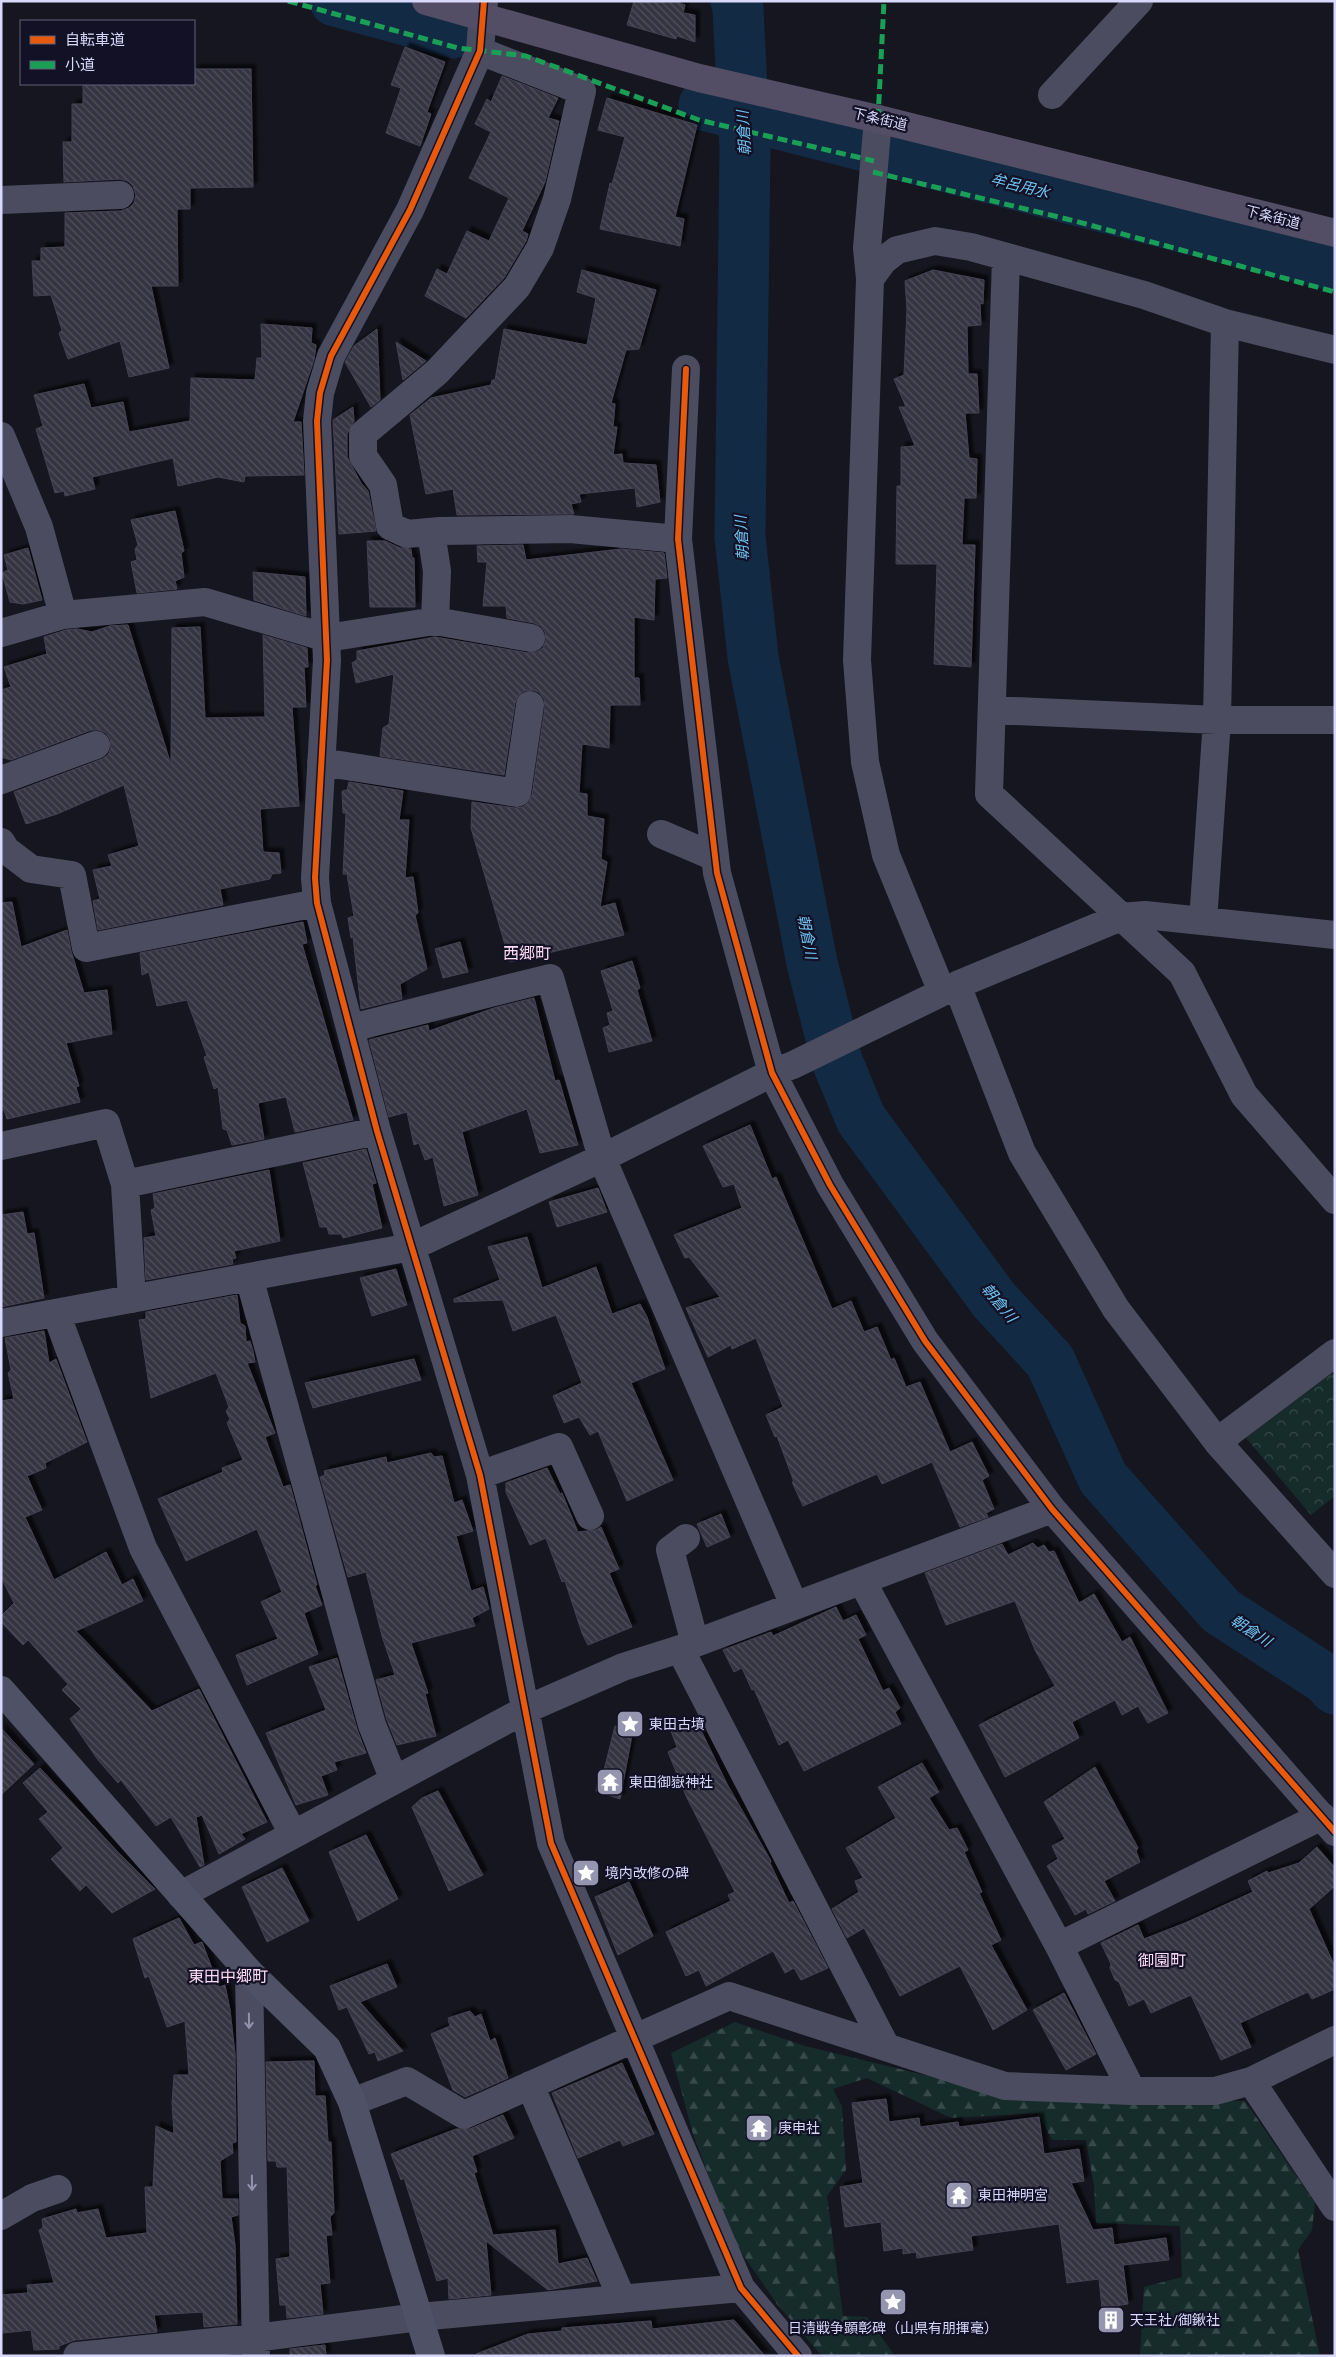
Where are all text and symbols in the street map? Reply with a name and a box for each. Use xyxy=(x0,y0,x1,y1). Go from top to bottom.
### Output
legend xyxy=(20,20,195,85)
text: 自転車道 xyxy=(65,31,125,49)
text: 小道 xyxy=(65,56,95,74)
street label: 下条街道 xyxy=(851,105,909,133)
water label: 朝倉川 xyxy=(734,108,754,156)
water label: 牟呂用水 xyxy=(989,170,1053,202)
street label: 下条街道 xyxy=(1244,202,1302,232)
water label: 朝倉川 xyxy=(732,513,752,561)
water label: 朝倉川 xyxy=(794,913,821,963)
district label: 西郷町 xyxy=(503,944,551,963)
water label: 朝倉川 xyxy=(978,1280,1022,1328)
water label: 朝倉川 xyxy=(1227,1611,1276,1652)
place icon: 東田古墳 xyxy=(615,1709,645,1739)
place label: 東田古墳 xyxy=(649,1716,705,1732)
temple icon: 東田御嶽神社 xyxy=(595,1767,625,1797)
place label: 東田御嶽神社 xyxy=(629,1774,713,1790)
place icon: 境内改修の碑 xyxy=(571,1858,601,1888)
place label: 境内改修の碑 xyxy=(605,1865,689,1881)
district label: 御園町 xyxy=(1138,1951,1186,1970)
district label: 東田中郷町 xyxy=(188,1967,268,1986)
one-way arrow xyxy=(245,2012,254,2028)
temple icon: 庚申社 xyxy=(744,2113,774,2143)
place label: 庚申社 xyxy=(778,2120,820,2136)
one-way arrow xyxy=(247,2174,257,2191)
temple icon: 東田神明宮 xyxy=(944,2180,974,2210)
place label: 東田神明宮 xyxy=(978,2187,1048,2203)
place icon: 日清戦争顕彰碑（山県有朋揮毫） xyxy=(878,2287,908,2317)
building icon: 天王社/御鍬社 xyxy=(1096,2305,1126,2335)
place label: 天王社/御鍬社 xyxy=(1130,2312,1220,2328)
place label: 日清戦争顕彰碑（山県有朋揮毫） xyxy=(788,2320,998,2336)

